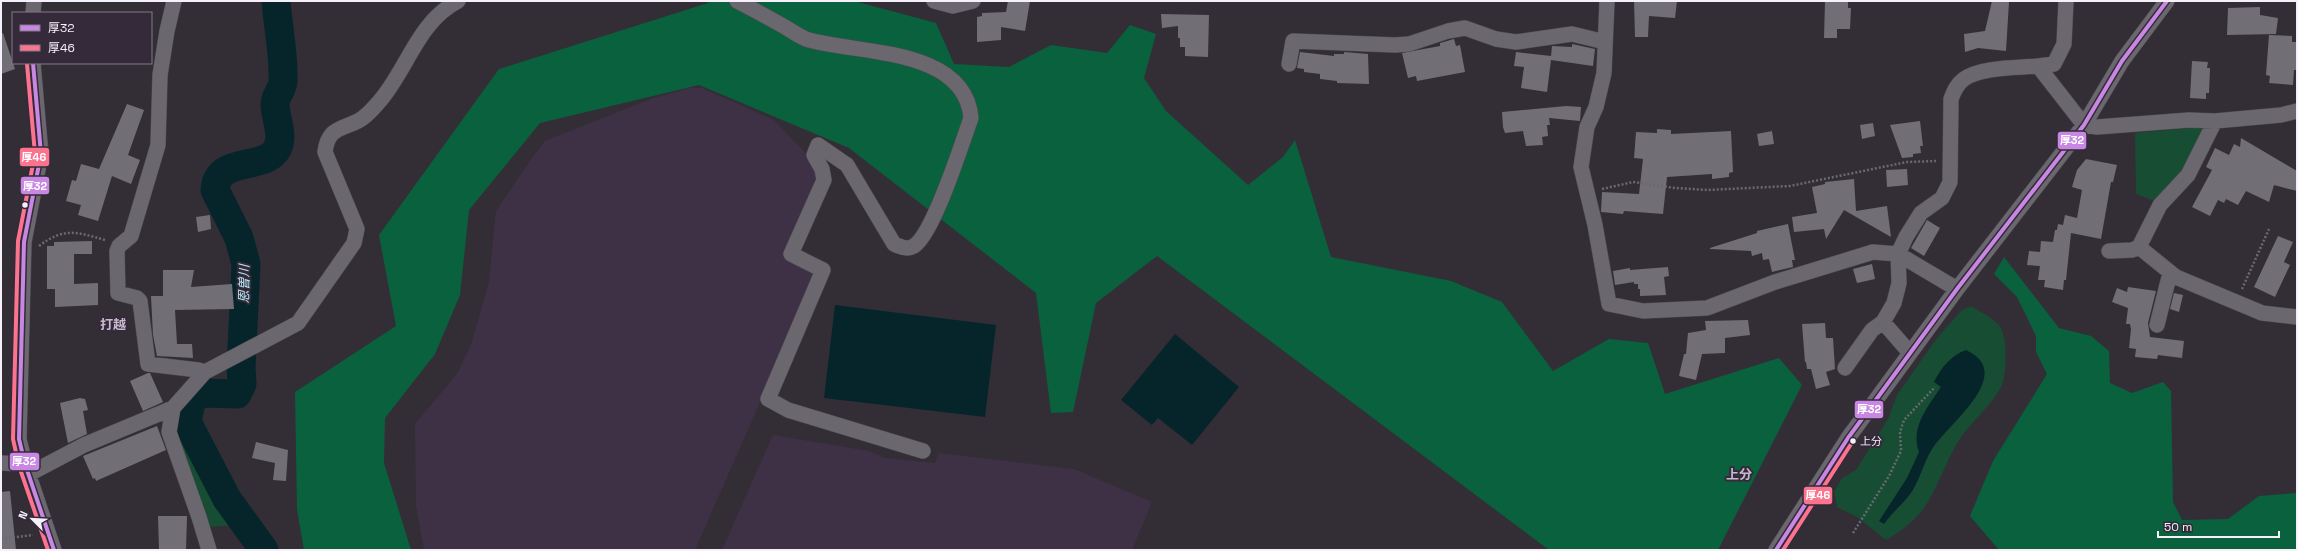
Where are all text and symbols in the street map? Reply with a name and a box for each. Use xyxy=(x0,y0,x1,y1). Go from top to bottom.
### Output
legend xyxy=(12,12,152,64)
text: 厚32 xyxy=(48,20,74,36)
text: 厚46 xyxy=(48,40,75,56)
line badge: 厚32 xyxy=(2057,131,2087,150)
text: 厚32 xyxy=(2060,133,2085,147)
line badge: 厚46 xyxy=(19,147,50,167)
text: 厚46 xyxy=(22,150,47,164)
line badge: 厚32 xyxy=(20,176,50,195)
text: 厚32 xyxy=(23,179,48,193)
unlabelled marker xyxy=(20,200,30,210)
water label: 恩曽川 xyxy=(235,262,253,304)
district label: 打越 xyxy=(100,316,126,333)
line badge: 厚32 xyxy=(1854,400,1884,419)
text: 厚32 xyxy=(1857,402,1882,416)
place label: 上分 xyxy=(1860,434,1882,448)
marker: 上分 xyxy=(1848,436,1858,446)
line badge: 厚32 xyxy=(9,452,40,471)
text: 厚32 xyxy=(12,454,37,468)
district label: 上分 xyxy=(1726,466,1752,483)
line badge: 厚46 xyxy=(1803,486,1833,505)
text: 厚46 xyxy=(1806,488,1831,502)
north arrow xyxy=(12,499,52,539)
text: N xyxy=(15,509,31,521)
scale bar xyxy=(2158,513,2279,539)
text: 50 m xyxy=(2164,519,2192,535)

